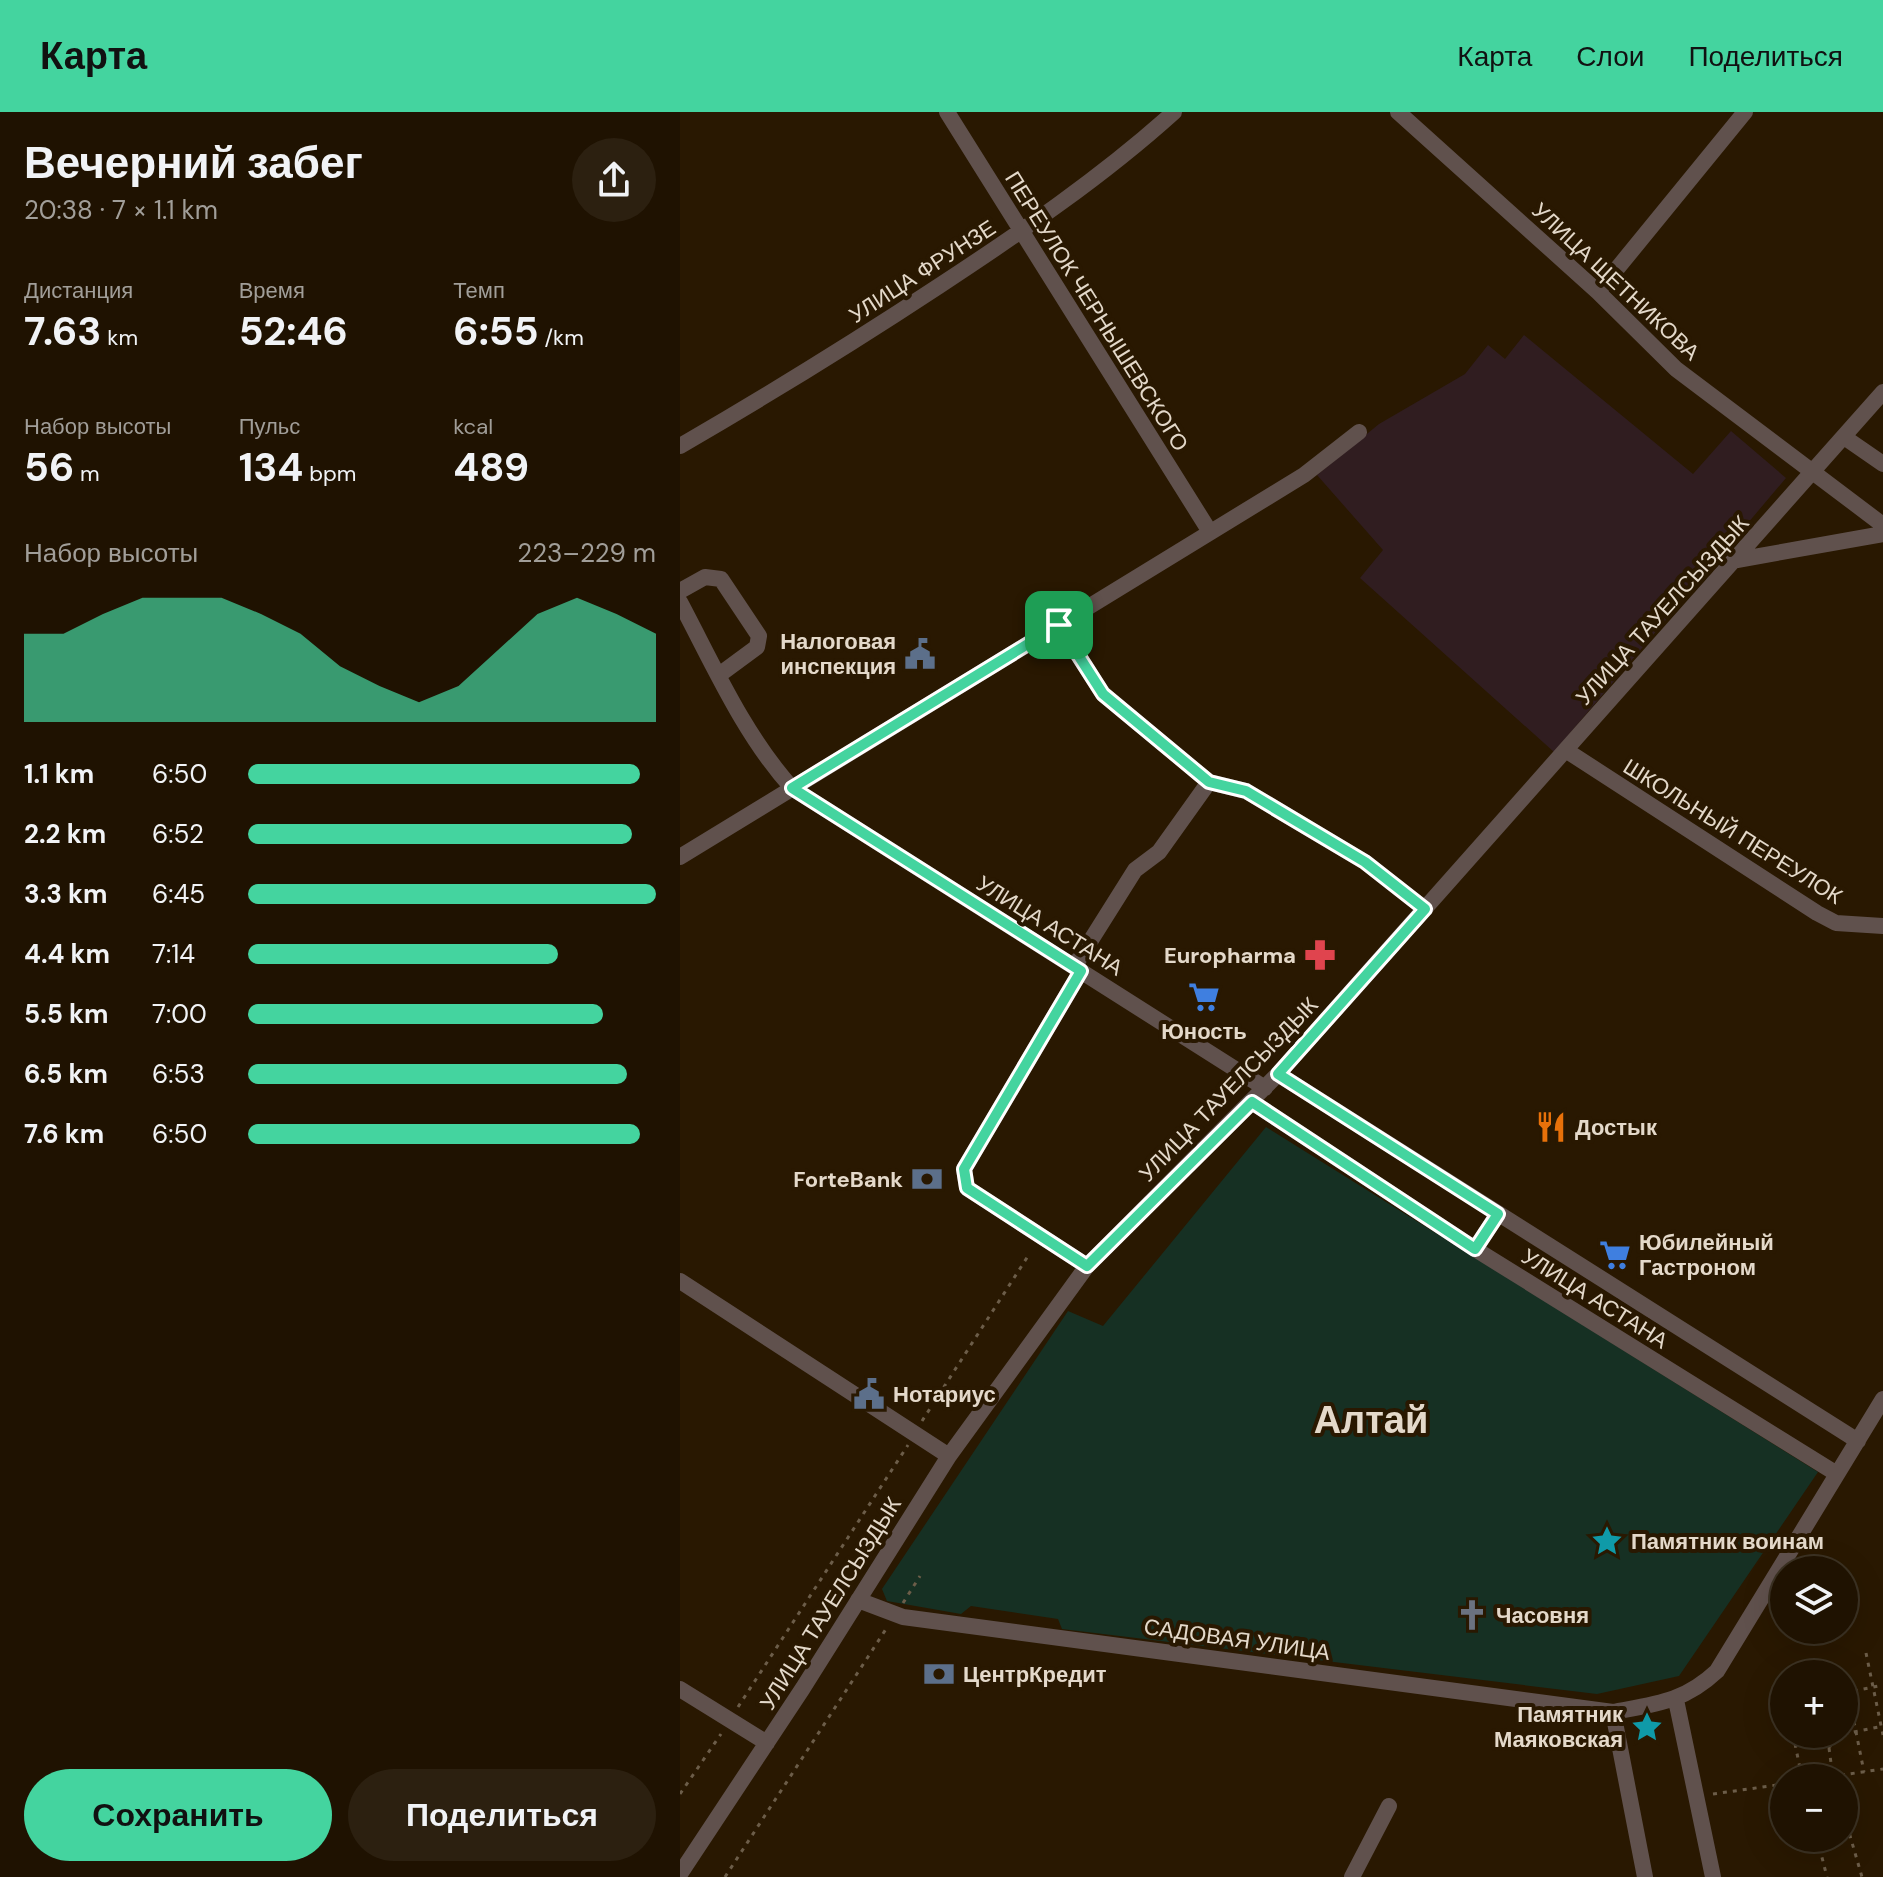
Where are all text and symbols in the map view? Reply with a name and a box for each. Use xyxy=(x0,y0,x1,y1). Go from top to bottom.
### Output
text: Карта xyxy=(40,31,147,81)
text: Карта xyxy=(1457,38,1532,75)
text: Слои xyxy=(1576,38,1644,75)
text: Поделиться xyxy=(1688,38,1843,75)
text: Вечерний забег xyxy=(24,134,363,192)
button: share xyxy=(572,138,656,222)
street label: ПЕРЕУЛОК ЧЕРНЫШЕВСКОГО xyxy=(998,166,1195,457)
text: 20:38 · 7 × 1.1 km xyxy=(24,193,218,227)
street label: УЛИЦА ЩЕТНИКОВА xyxy=(1526,196,1706,367)
street label: УЛИЦА ФРУНЗЕ xyxy=(843,213,1001,330)
text: Дистанция xyxy=(24,276,133,305)
text: Время xyxy=(239,276,305,305)
text: Темп xyxy=(453,276,505,305)
text: 7.63 xyxy=(24,305,101,357)
text: 52:46 xyxy=(239,305,348,357)
text: 6:55 xyxy=(453,305,539,357)
text: km xyxy=(101,323,138,352)
text: /km xyxy=(539,323,584,352)
text: Набор высоты xyxy=(24,412,171,441)
text: Пульс xyxy=(239,412,300,441)
text: kcal xyxy=(453,412,493,441)
text: 56 xyxy=(24,441,74,493)
text: 134 xyxy=(239,441,303,493)
text: 489 xyxy=(453,441,529,493)
text: m xyxy=(74,459,100,488)
text: bpm xyxy=(303,459,356,488)
street label: УЛИЦА ТАУЕЛСЫЗДЫК xyxy=(1569,509,1755,711)
text: Набор высоты xyxy=(24,536,198,570)
text: 223–229 m xyxy=(517,536,656,570)
pin xyxy=(1025,591,1093,659)
icon: arrive xyxy=(1037,603,1081,647)
place label: Налоговая инспекция xyxy=(780,627,896,681)
public building icon: Налоговая инспекция xyxy=(903,637,937,671)
street label: ШКОЛЬНЫЙ ПЕРЕУЛОК xyxy=(1618,752,1848,911)
text: 1.1 km xyxy=(24,757,94,791)
text: 6:50 xyxy=(152,757,207,791)
text: 2.2 km xyxy=(24,817,106,851)
text: 6:52 xyxy=(152,817,204,851)
street label: УЛИЦА АСТАНА xyxy=(971,869,1129,982)
text: 3.3 km xyxy=(24,877,108,911)
text: 6:45 xyxy=(152,877,205,911)
text: 4.4 km xyxy=(24,937,110,971)
text: 7:14 xyxy=(152,937,195,971)
pharmacy icon: Europharma xyxy=(1303,938,1337,972)
place label: Europharma xyxy=(1164,941,1296,970)
supermarket icon: Юность xyxy=(1187,980,1221,1014)
street label: УЛИЦА ТАУЕЛСЫЗДЫК xyxy=(1133,991,1324,1188)
text: 5.5 km xyxy=(24,997,109,1031)
text: 7:00 xyxy=(152,997,207,1031)
place label: Юность xyxy=(1161,1017,1247,1046)
text: 6.5 km xyxy=(24,1057,108,1091)
text: 6:53 xyxy=(152,1057,205,1091)
restaurant icon: Достык xyxy=(1534,1110,1568,1144)
place label: Достык xyxy=(1575,1113,1658,1142)
text: 7.6 km xyxy=(24,1117,104,1151)
text: 6:50 xyxy=(152,1117,207,1151)
bank icon: ForteBank xyxy=(910,1162,944,1196)
place label: ForteBank xyxy=(793,1165,903,1194)
place label: Юбилейный Гастроном xyxy=(1639,1228,1774,1282)
supermarket icon: Юбилейный Гастроном xyxy=(1598,1238,1632,1272)
street label: УЛИЦА АСТАНА xyxy=(1516,1242,1674,1355)
public building icon: Нотариус xyxy=(852,1377,886,1411)
place label: Нотариус xyxy=(893,1380,996,1409)
district label: Алтай xyxy=(1314,1395,1428,1445)
street label: УЛИЦА ТАУЕЛСЫЗДЫК xyxy=(753,1491,908,1715)
place icon: Памятник воинам xyxy=(1590,1524,1624,1558)
place label: Памятник воинам xyxy=(1631,1527,1824,1556)
map controls xyxy=(1770,1556,1858,1852)
button: layers xyxy=(1770,1556,1858,1644)
church icon: Часовня xyxy=(1455,1598,1489,1632)
place label: Часовня xyxy=(1496,1601,1589,1630)
street label: САДОВАЯ УЛИЦА xyxy=(1142,1612,1332,1667)
bank icon: ЦентрКредит xyxy=(922,1657,956,1691)
place label: ЦентрКредит xyxy=(963,1660,1107,1689)
button: + xyxy=(1770,1660,1858,1748)
place label: Памятник Маяковская xyxy=(1494,1700,1624,1754)
place icon: Памятник Маяковская xyxy=(1630,1710,1664,1744)
button: − xyxy=(1770,1764,1858,1852)
button: Сохранить xyxy=(24,1769,332,1861)
button: Поделиться xyxy=(348,1769,656,1861)

